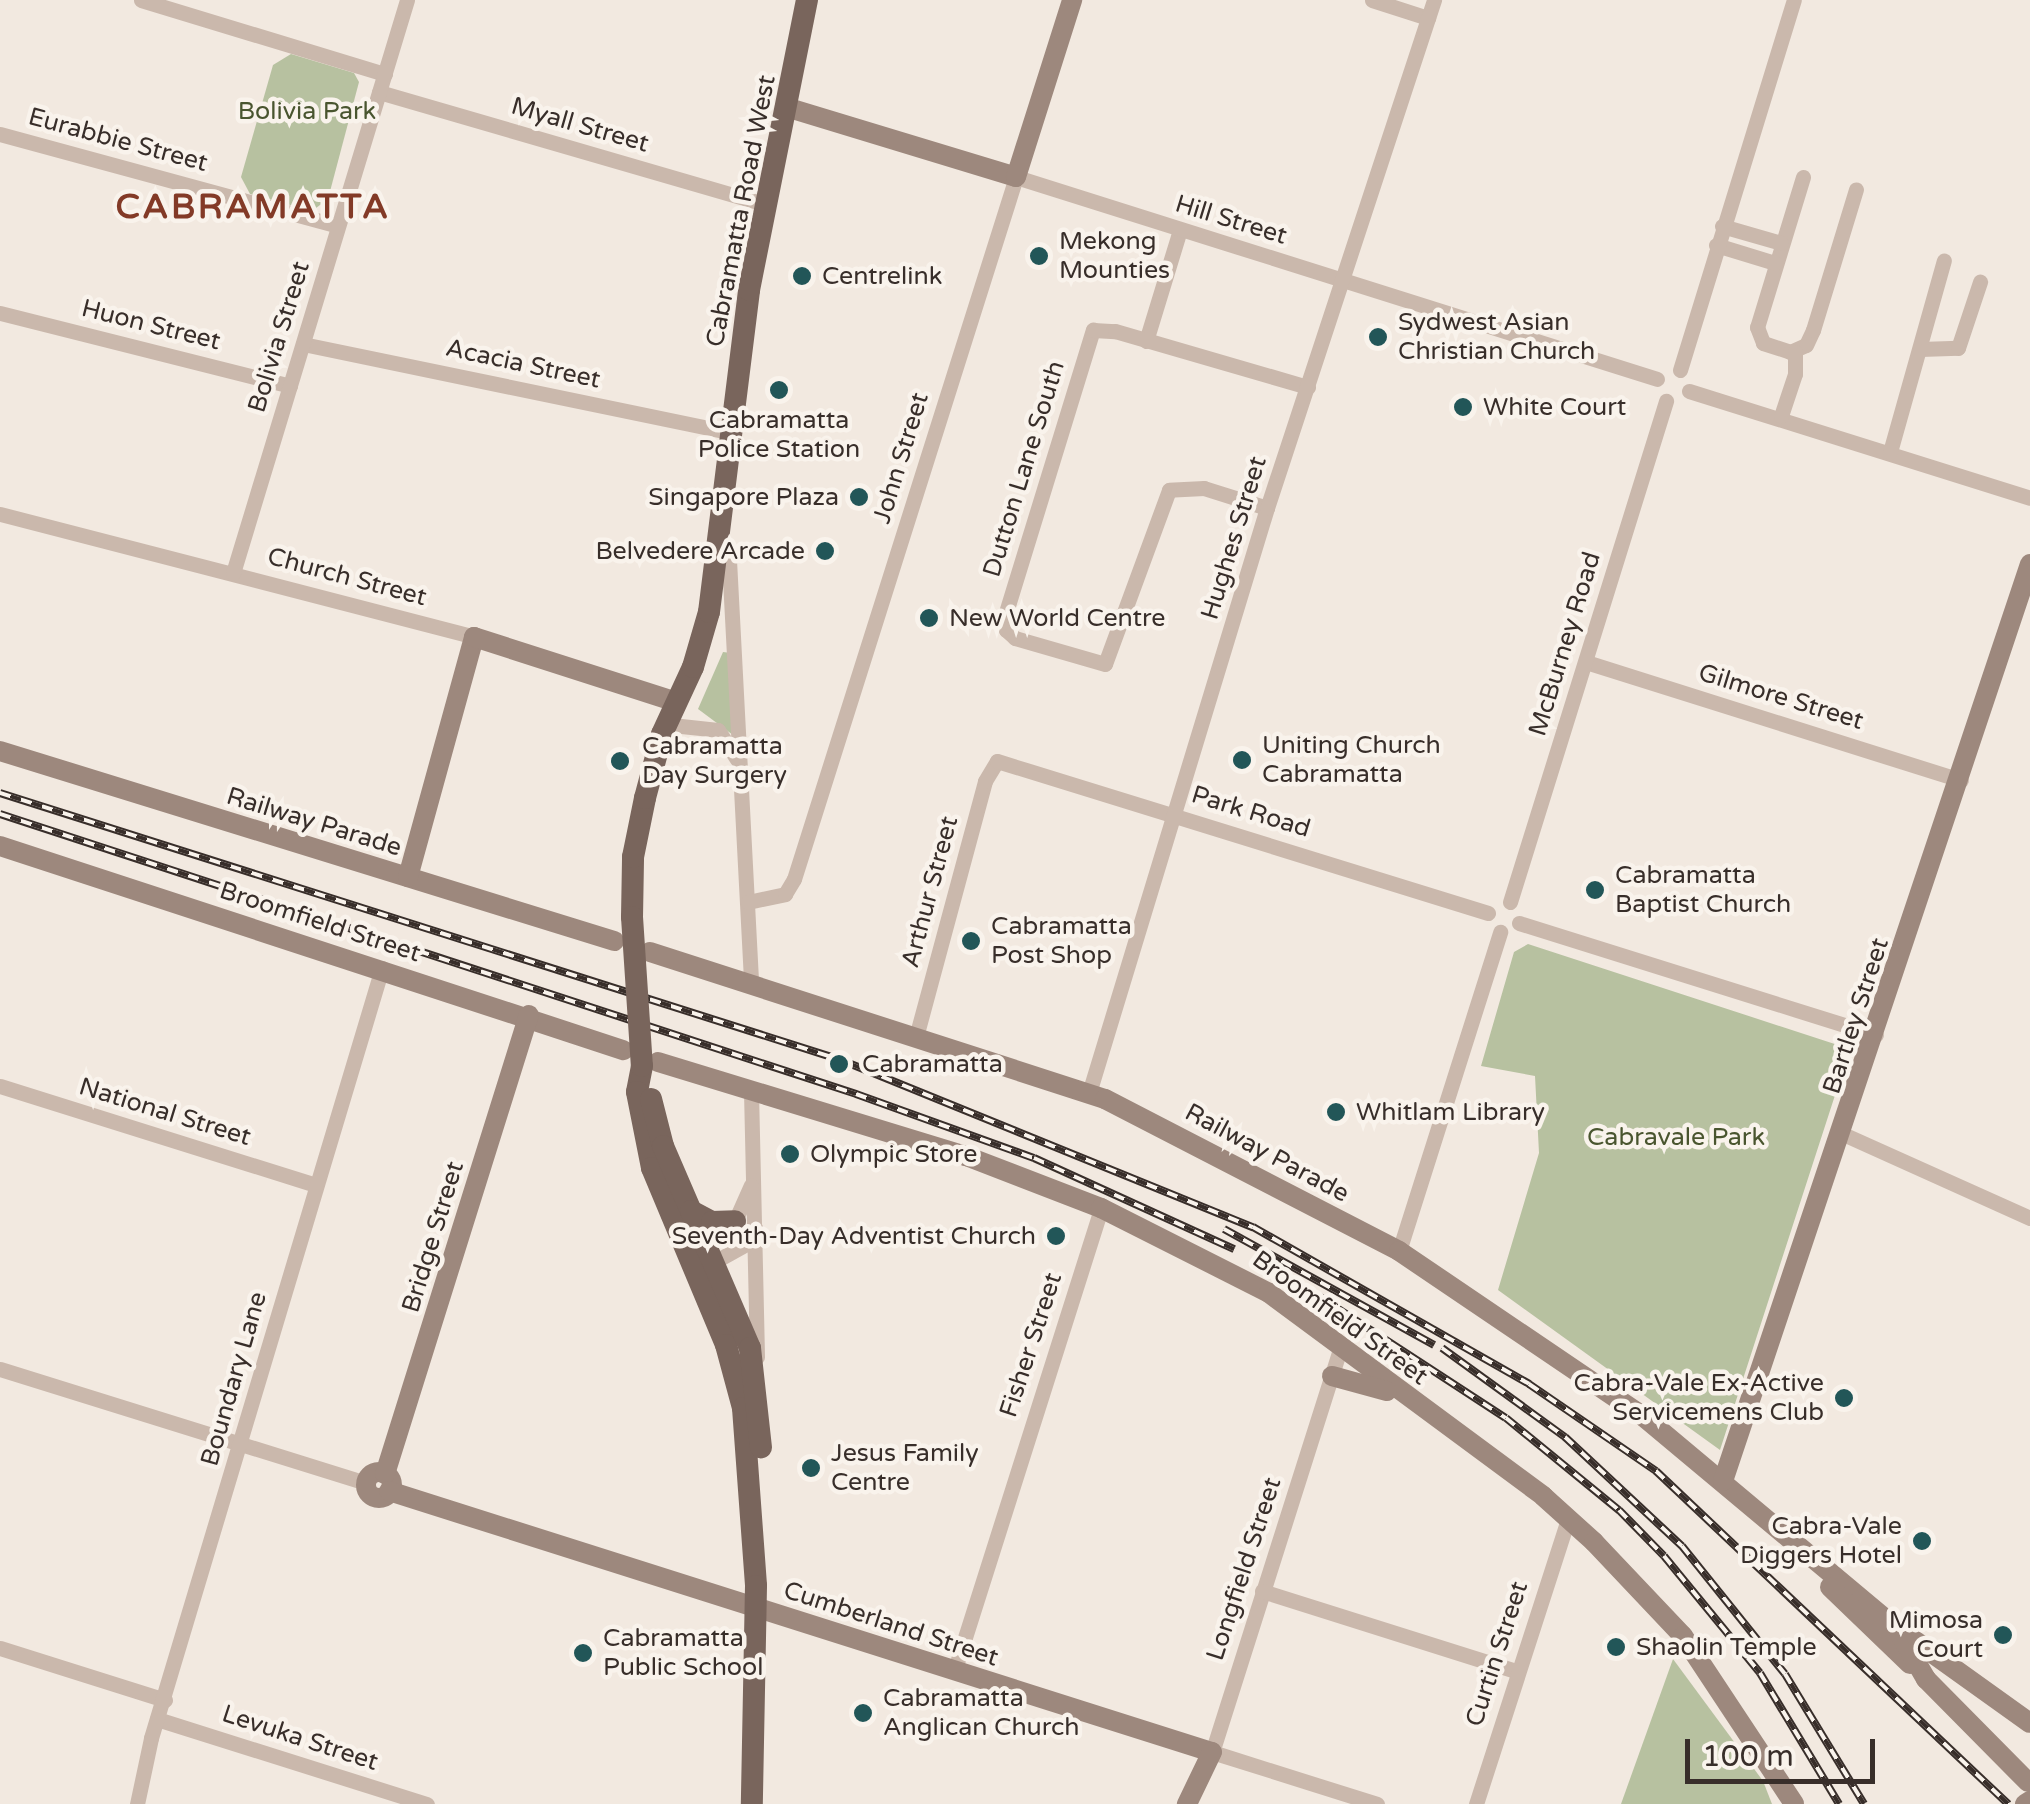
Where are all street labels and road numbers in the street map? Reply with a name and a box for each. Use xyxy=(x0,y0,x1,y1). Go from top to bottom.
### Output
street label: Cabramatta Road West xyxy=(700,73,782,349)
street label: Myall Street xyxy=(508,91,652,159)
street label: Eurabbie Street xyxy=(25,102,211,178)
street label: Hill Street xyxy=(1172,189,1290,251)
street label: Bolivia Street xyxy=(242,258,316,416)
street label: Huon Street xyxy=(78,293,224,357)
street label: Acacia Street xyxy=(443,333,603,395)
street label: Dutton Lane South xyxy=(977,357,1071,581)
street label: John Street xyxy=(867,389,935,527)
street label: Hughes Street xyxy=(1195,453,1273,623)
street label: Church Street xyxy=(264,541,430,613)
street label: McBurney Road xyxy=(1523,548,1607,740)
street label: Gilmore Street xyxy=(1695,658,1867,736)
street label: Park Road xyxy=(1188,780,1314,844)
street label: Railway Parade xyxy=(223,781,405,863)
street label: Arthur Street xyxy=(895,813,965,971)
street label: Broomfield Street xyxy=(216,875,424,969)
street label: Bartley Street xyxy=(1817,934,1895,1098)
street label: National Street xyxy=(75,1072,255,1152)
street label: Railway Parade xyxy=(1180,1097,1354,1209)
street label: Bridge Street xyxy=(396,1158,470,1316)
street label: Broomfield Street xyxy=(1246,1244,1434,1392)
street label: Fisher Street xyxy=(994,1269,1068,1421)
street label: Boundary Lane xyxy=(195,1288,273,1470)
street label: Longfield Street xyxy=(1200,1474,1288,1664)
street label: Cumberland Street xyxy=(780,1575,1002,1673)
street label: Curtin Street xyxy=(1459,1578,1535,1730)
street label: Levuka Street xyxy=(218,1699,382,1777)

